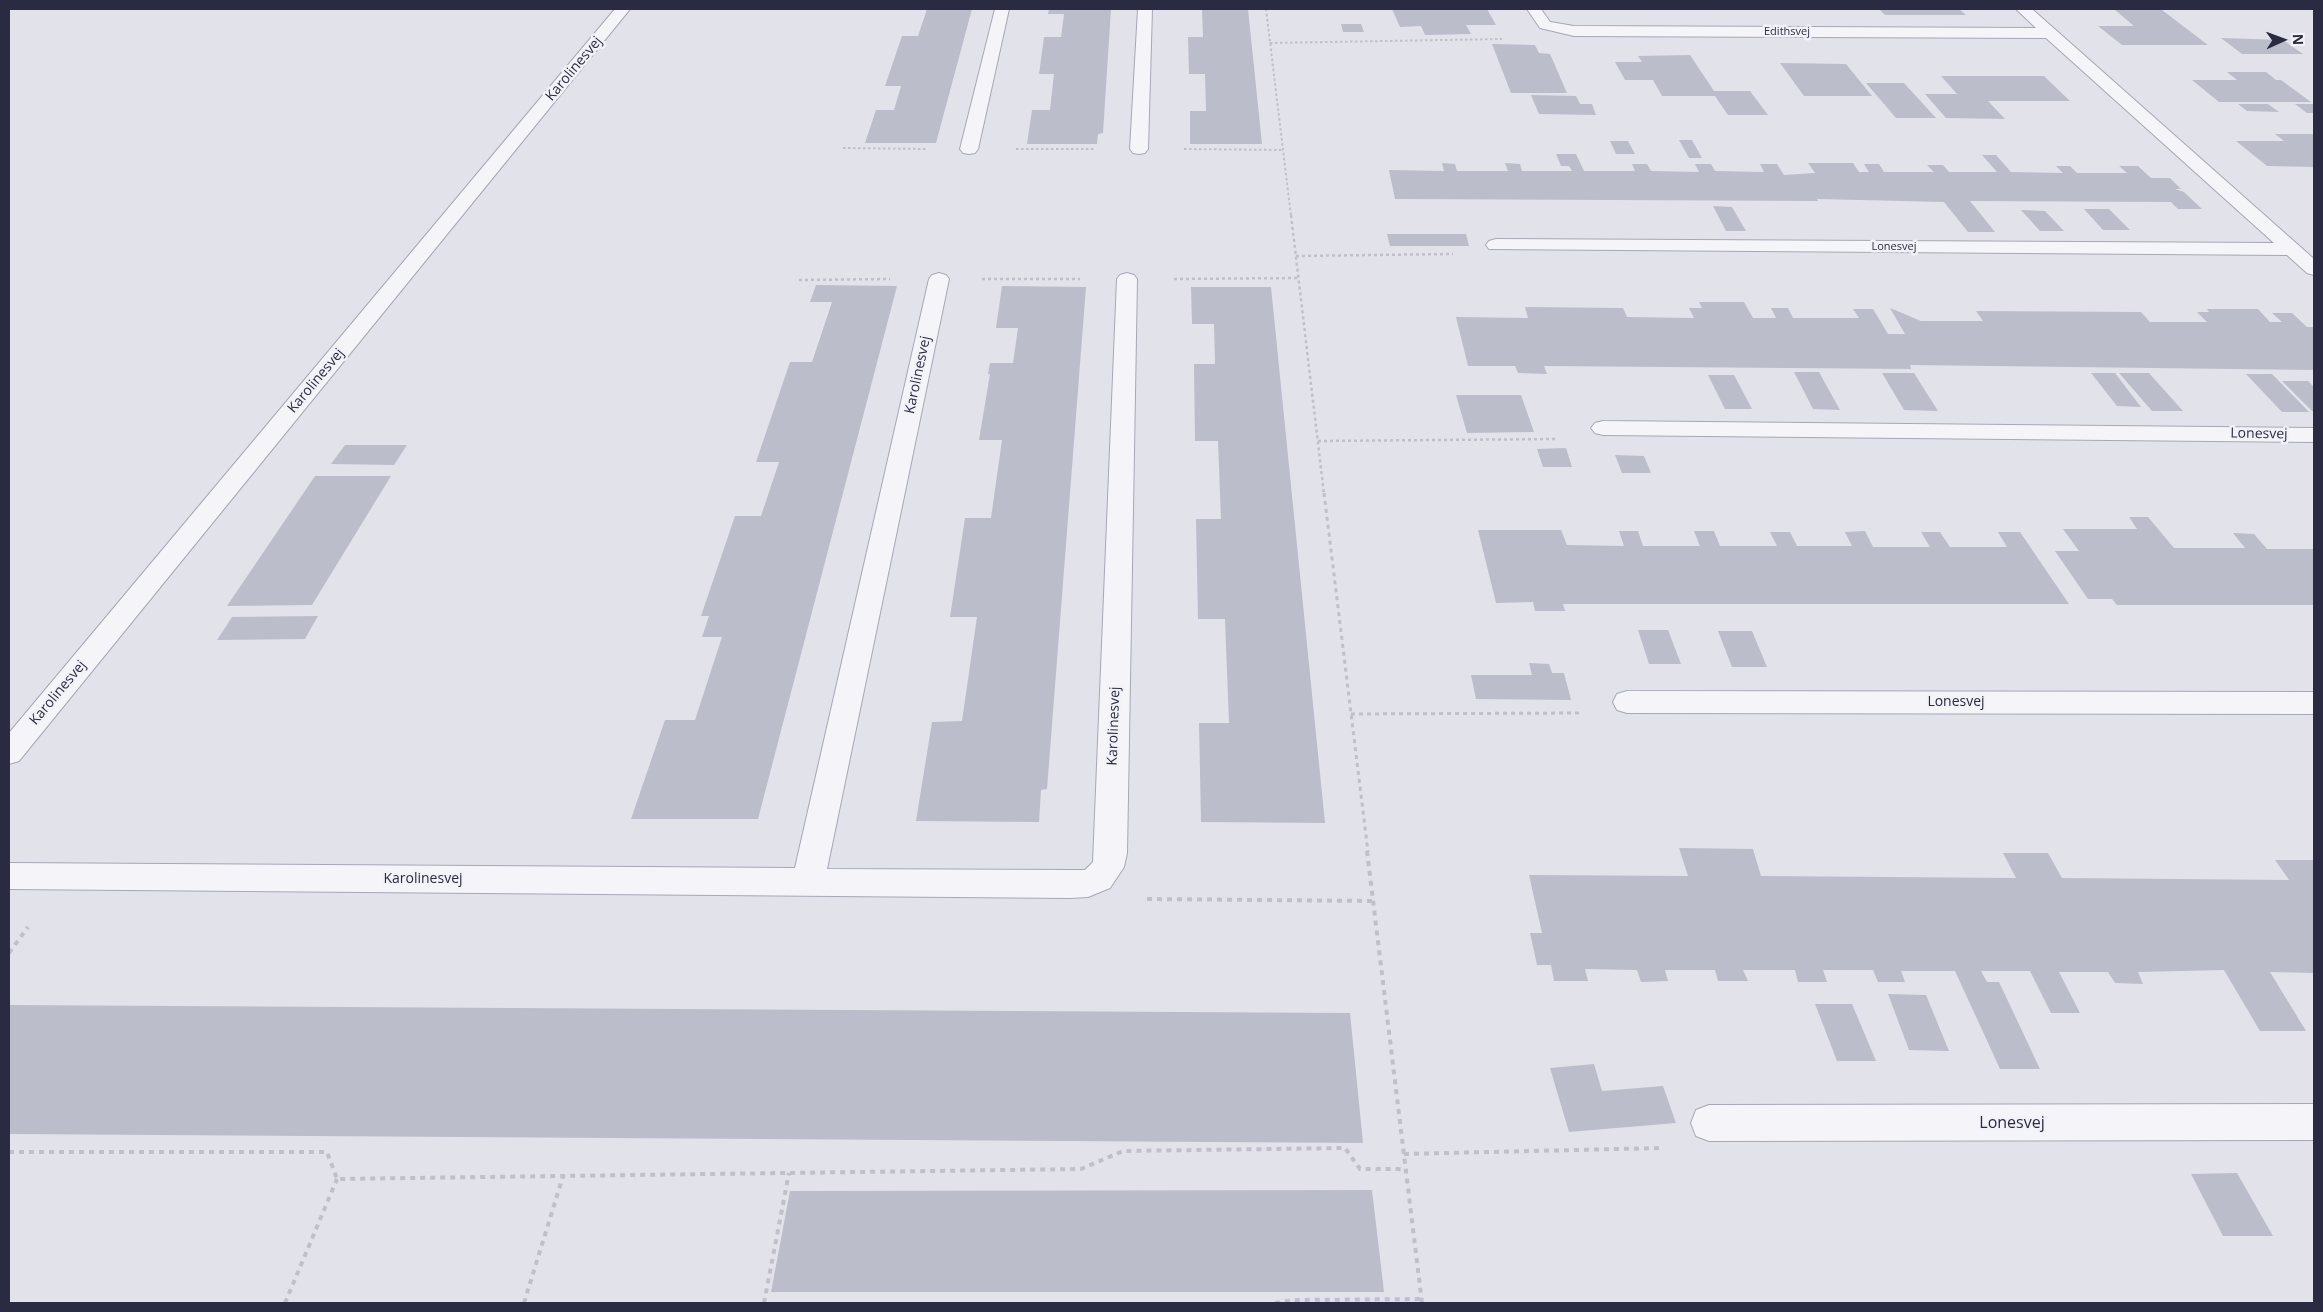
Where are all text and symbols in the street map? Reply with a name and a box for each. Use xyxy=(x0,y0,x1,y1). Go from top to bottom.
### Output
north arrow xyxy=(2258,15,2308,65)
street label: Edithsvej xyxy=(1764,25,1810,39)
street label: Karolinesvej xyxy=(542,33,606,105)
text: N xyxy=(2289,33,2308,45)
street label: Lonesvej xyxy=(1872,240,1916,254)
street label: Karolinesvej xyxy=(902,335,934,415)
street label: Karolinesvej xyxy=(284,345,348,417)
street label: Lonesvej xyxy=(2230,425,2288,443)
street label: Karolinesvej xyxy=(26,657,90,729)
street label: Karolinesvej xyxy=(1104,686,1124,766)
street label: Lonesvej xyxy=(1927,694,1985,710)
street label: Karolinesvej xyxy=(383,871,463,887)
street label: Lonesvej xyxy=(1979,1113,2045,1133)

